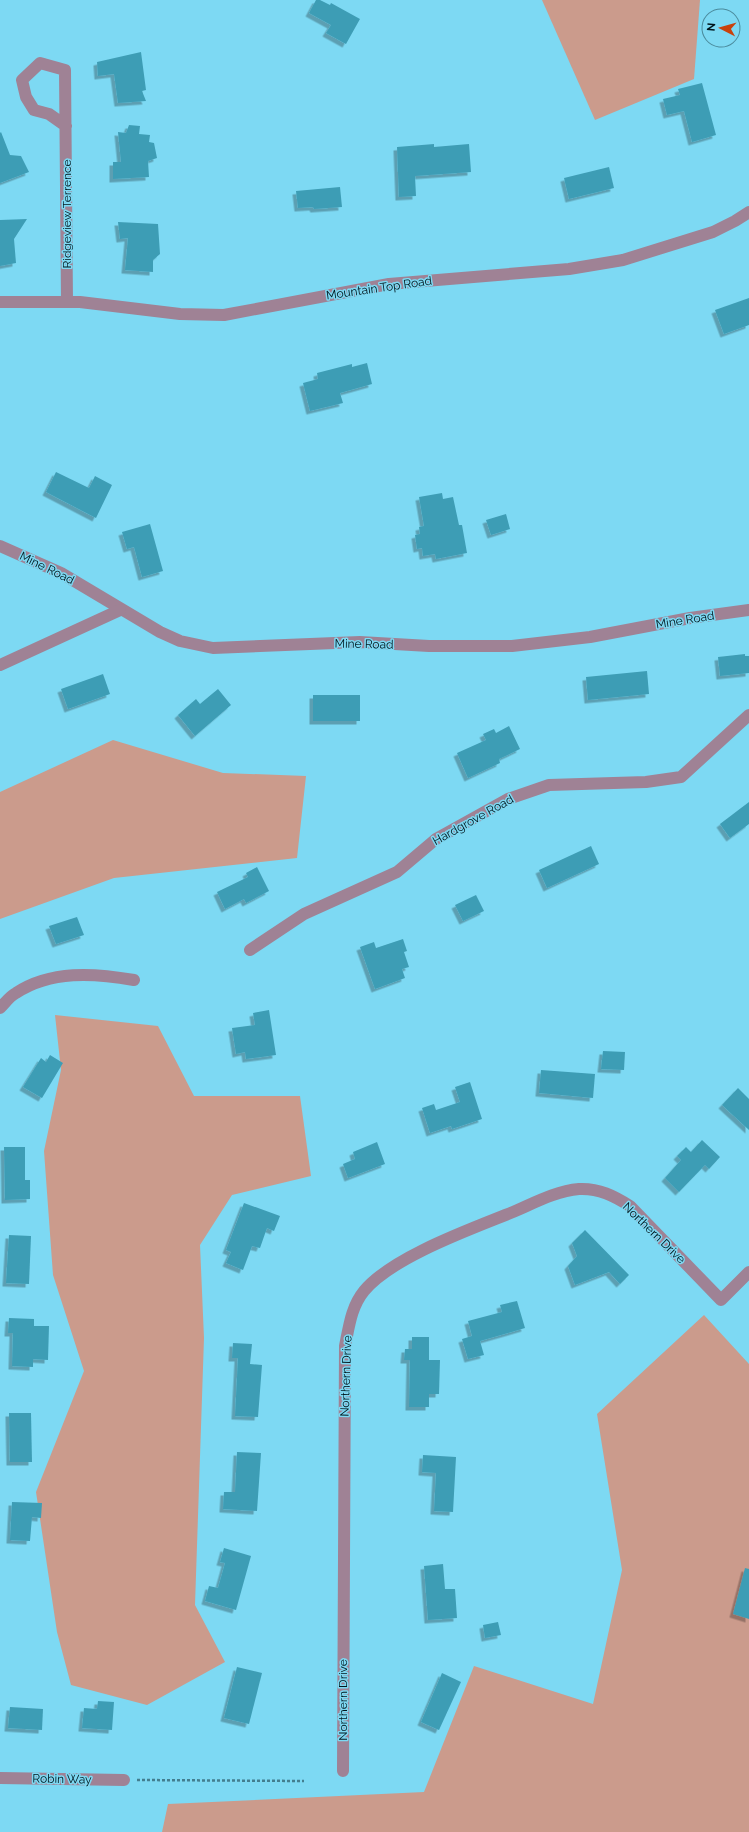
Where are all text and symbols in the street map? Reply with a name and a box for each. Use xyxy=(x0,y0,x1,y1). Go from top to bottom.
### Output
north arrow xyxy=(701,8,741,48)
text: N xyxy=(705,22,718,32)
street label: Ridgeview Terrence xyxy=(60,159,74,269)
street label: Mountain Top Road xyxy=(325,274,433,302)
street label: Mine Road xyxy=(17,549,77,587)
street label: Mine Road xyxy=(655,608,715,632)
street label: Mine Road xyxy=(334,636,394,652)
street label: Hardgrove Road xyxy=(430,792,516,848)
street label: Northern Drive xyxy=(620,1200,688,1266)
street label: Northern Drive xyxy=(338,1335,354,1417)
street label: Northern Drive xyxy=(336,1659,350,1741)
street label: Robin Way xyxy=(32,1771,92,1787)

